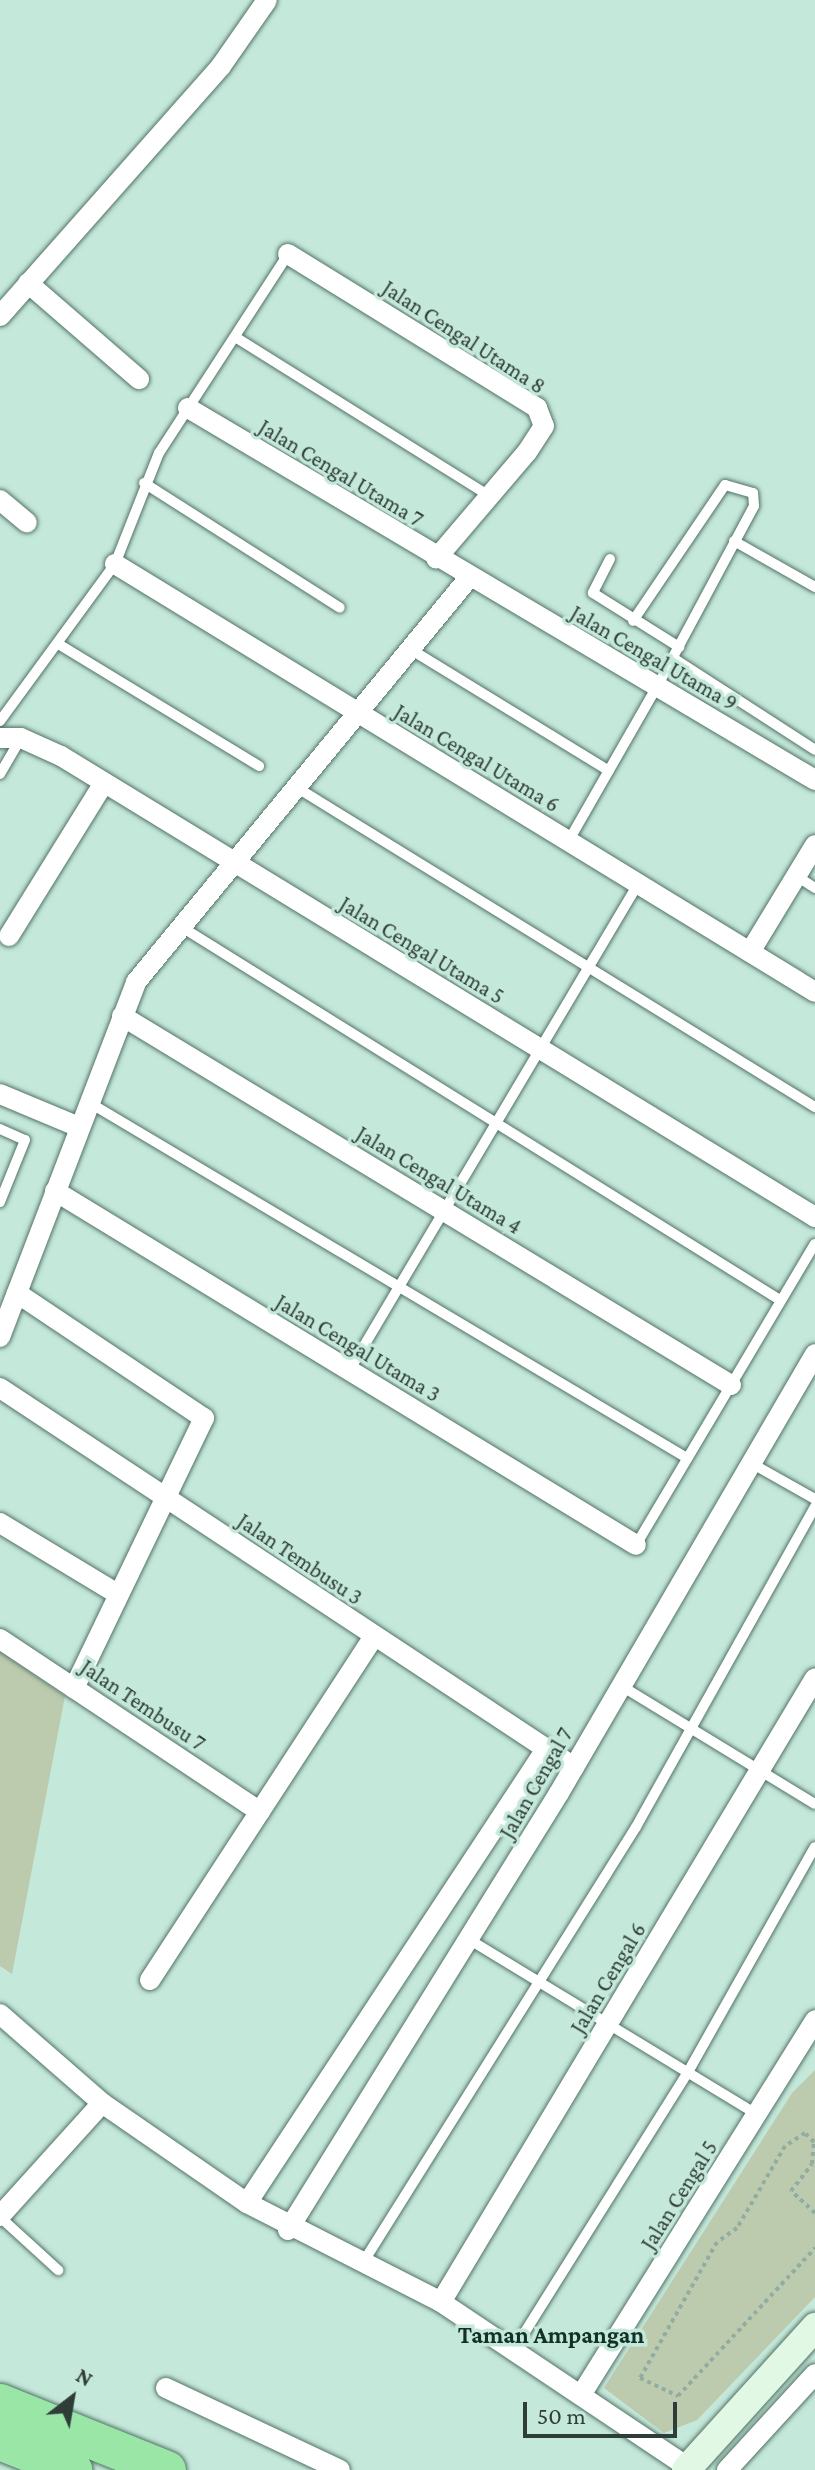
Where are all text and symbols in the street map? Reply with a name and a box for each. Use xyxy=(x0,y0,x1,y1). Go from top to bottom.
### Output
street label: Jalan Cengal Utama 8 xyxy=(378,274,550,400)
street label: Jalan Cengal Utama 7 xyxy=(254,413,428,533)
street label: Jalan Cengal Utama 9 xyxy=(566,600,742,716)
street label: Jalan Cengal Utama 6 xyxy=(390,698,564,818)
street label: Jalan Cengal Utama 5 xyxy=(335,890,509,1010)
street label: Jalan Cengal Utama 4 xyxy=(352,1120,526,1240)
street label: Jalan Cengal Utama 3 xyxy=(271,1288,445,1408)
street label: Jalan Tembusu 3 xyxy=(233,1508,367,1610)
street label: Jalan Tembusu 7 xyxy=(76,1654,210,1756)
street label: Jalan Cengal 7 xyxy=(494,1723,578,1843)
street label: Jalan Cengal 6 xyxy=(565,1918,651,2038)
street label: Jalan Cengal 5 xyxy=(635,2135,723,2255)
district label: Taman Ampangan xyxy=(458,2321,644,2349)
north arrow xyxy=(32,2358,112,2438)
text: N xyxy=(72,2362,97,2392)
scale bar xyxy=(527,2386,681,2436)
text: 50 m xyxy=(537,2402,586,2429)

